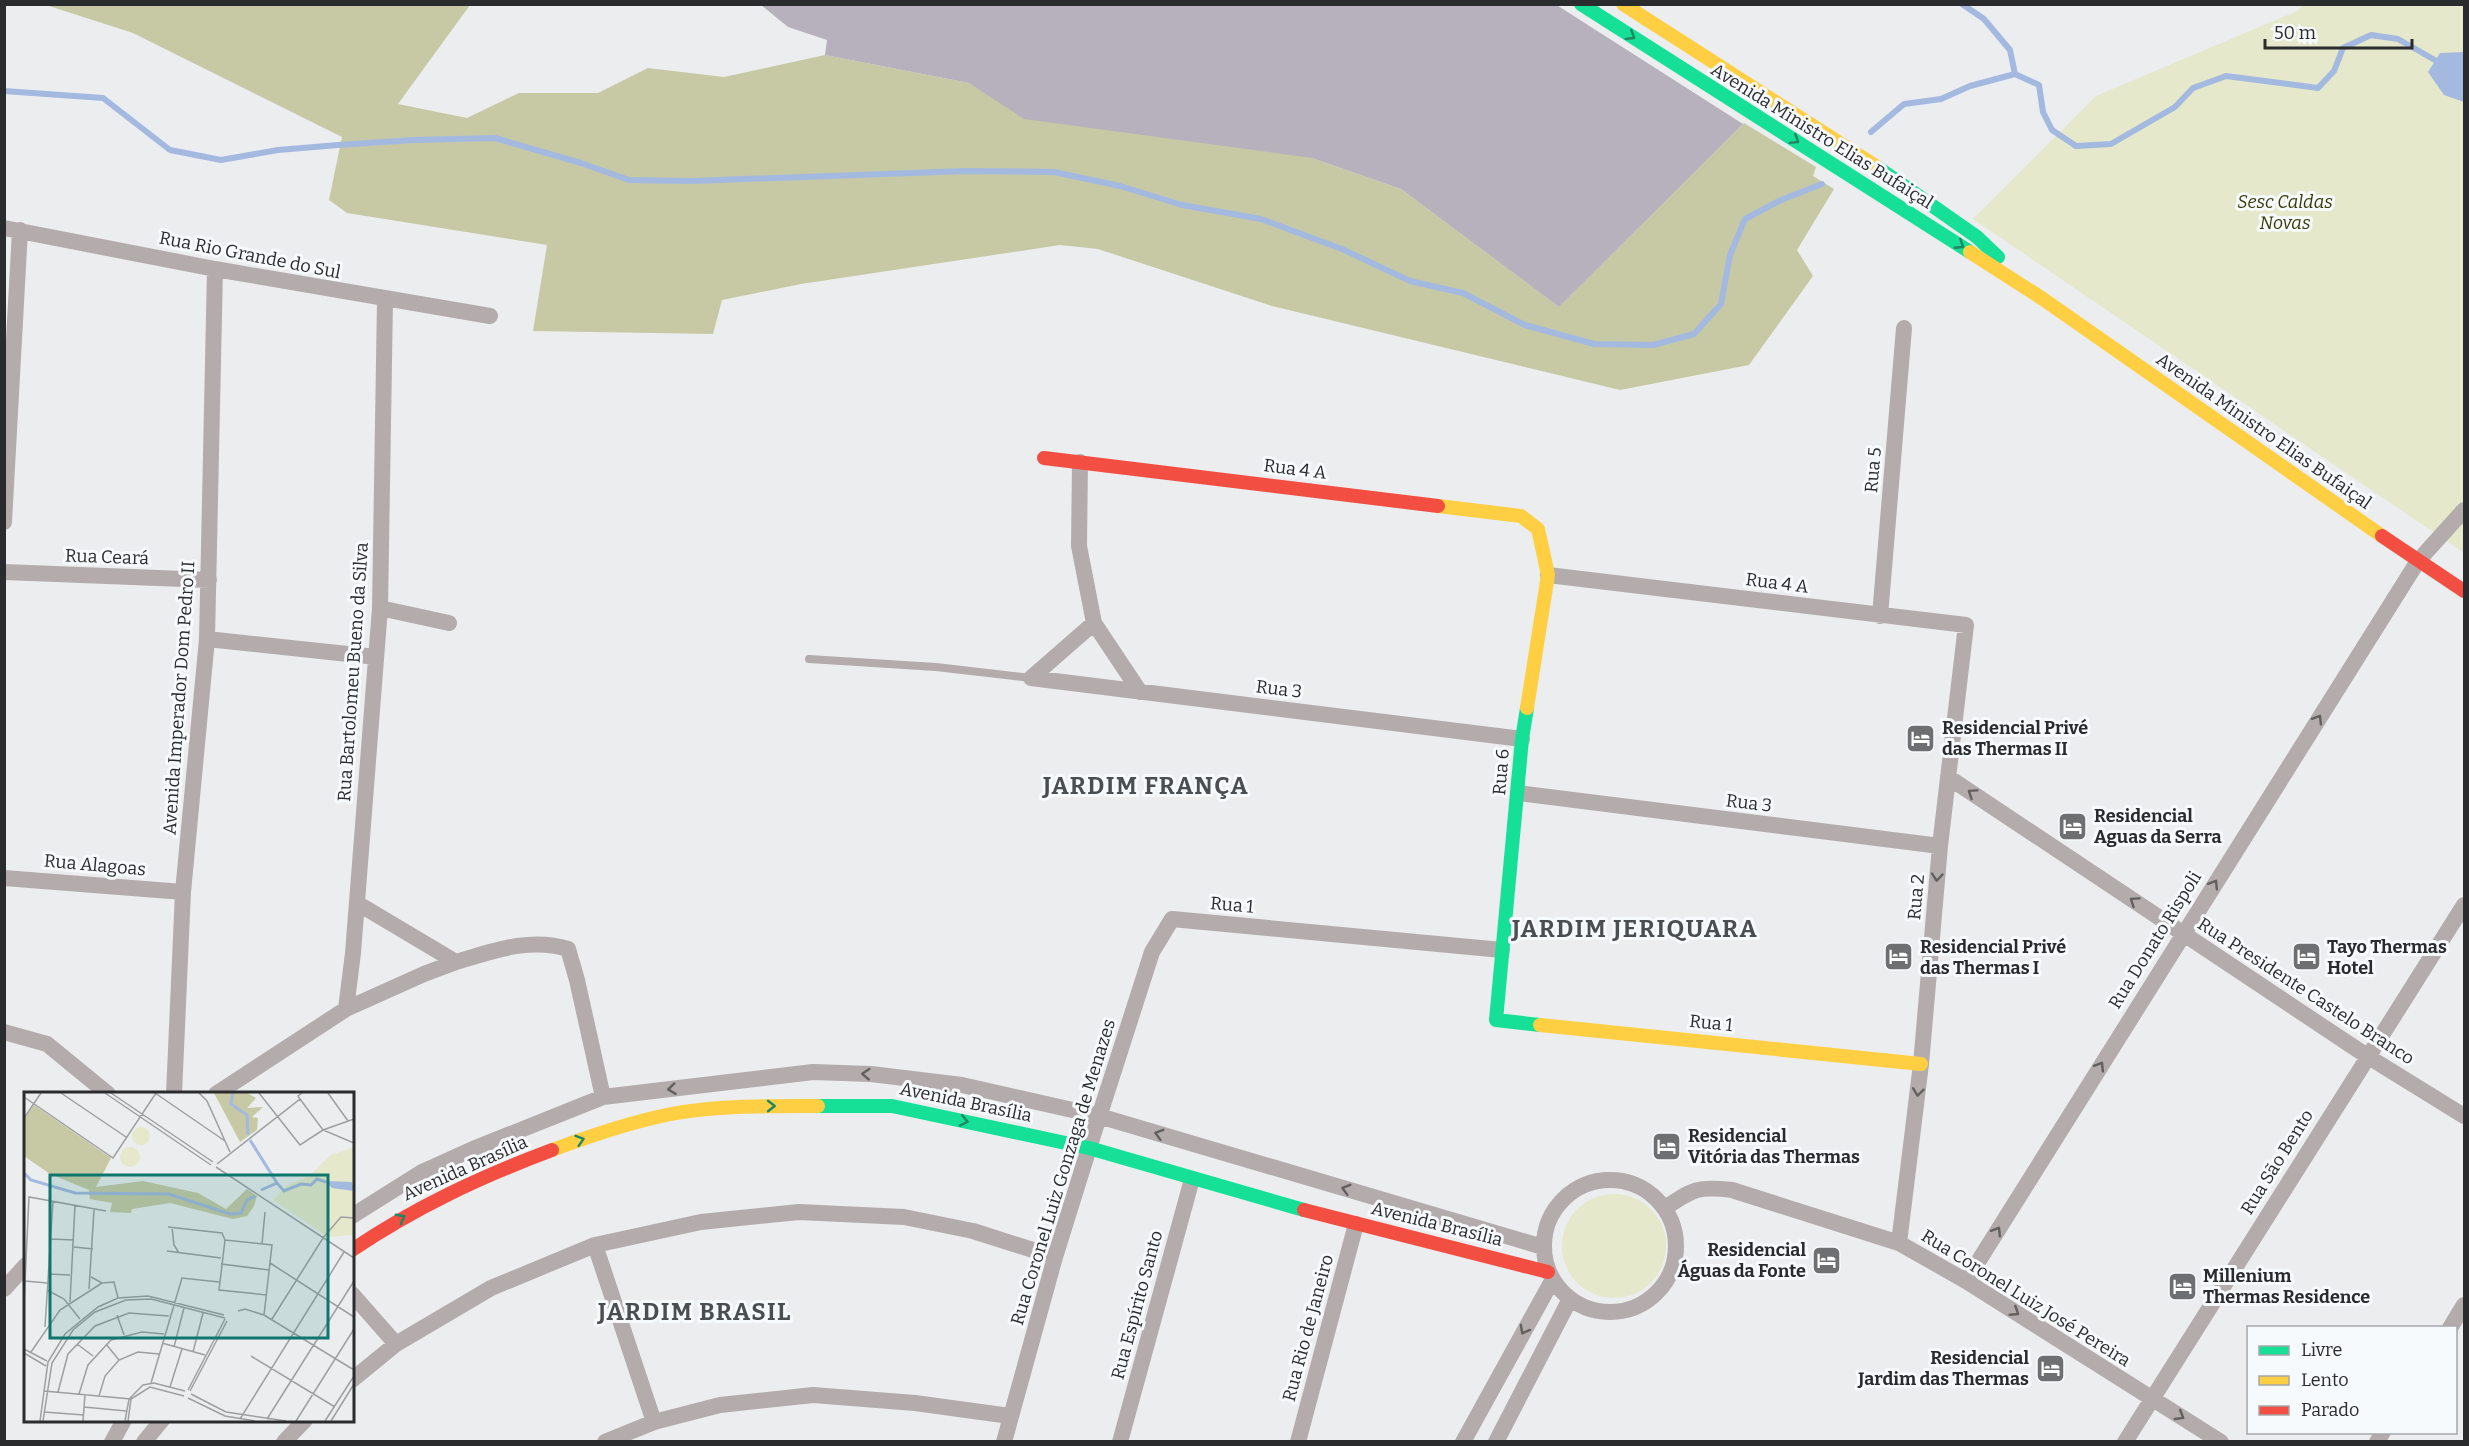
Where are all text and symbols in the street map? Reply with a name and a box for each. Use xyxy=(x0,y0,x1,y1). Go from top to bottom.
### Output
scale bar xyxy=(2265,12,2412,50)
text: 50 m xyxy=(2274,22,2316,44)
one-way arrow xyxy=(1625,28,1635,40)
street label: Avenida Ministro Elias Bufaiçal xyxy=(1707,58,1937,214)
one-way arrow xyxy=(1789,133,1800,144)
park label: Sesc Caldas Novas xyxy=(2237,191,2333,234)
street label: Rua Rio Grande do Sul xyxy=(157,227,343,283)
one-way arrow xyxy=(1953,238,1964,249)
street label: Avenida Ministro Elias Bufaiçal xyxy=(2152,348,2376,514)
street label: Rua 5 xyxy=(1860,446,1886,494)
street label: Rua 4 A xyxy=(1262,454,1328,484)
street label: Rua Bartolomeu Bueno da Silva xyxy=(333,541,373,802)
street label: Rua Ceará xyxy=(65,545,150,569)
street label: Avenida Imperador Dom Pedro II xyxy=(158,560,200,836)
street label: Rua 4 A xyxy=(1744,568,1810,598)
street label: Rua 3 xyxy=(1255,675,1303,703)
one-way arrow xyxy=(2311,715,2323,725)
place label: Residencial Privé das Thermas II xyxy=(1942,717,2088,760)
hotel icon: Residencial Privé das Thermas II xyxy=(1905,722,1937,754)
street label: Rua 6 xyxy=(1488,748,1514,796)
district label: JARDIM FRANÇA xyxy=(1041,772,1249,800)
street label: Rua 3 xyxy=(1725,789,1773,817)
one-way arrow xyxy=(1967,789,1978,800)
place label: Residencial Aguas da Serra xyxy=(2094,805,2221,848)
hotel icon: Residencial Aguas da Serra xyxy=(2057,810,2089,842)
street label: Rua Alagoas xyxy=(43,850,147,880)
street label: Rua Donato Rispoli xyxy=(2104,867,2206,1013)
one-way arrow xyxy=(1931,872,1944,881)
street label: Rua 2 xyxy=(1903,873,1929,921)
one-way arrow xyxy=(2207,879,2218,890)
street label: Rua 1 xyxy=(1209,892,1255,918)
one-way arrow xyxy=(2130,896,2140,908)
street label: Rua Presidente Castelo Branco xyxy=(2194,913,2418,1069)
district label: JARDIM JERIQUARA xyxy=(1510,915,1758,943)
place label: Residencial Privé das Thermas I xyxy=(1920,936,2066,979)
place label: Tayo Thermas Hotel xyxy=(2327,936,2447,979)
hotel icon: Residencial Privé das Thermas I xyxy=(1883,941,1915,973)
hotel icon: Tayo Thermas Hotel xyxy=(2290,941,2322,973)
street label: Rua 1 xyxy=(1688,1010,1734,1036)
street label: Rua Coronel Luiz Gonzaga de Menazes xyxy=(1006,1016,1120,1328)
one-way arrow xyxy=(2092,1062,2104,1072)
one-way arrow xyxy=(861,1067,870,1080)
street label: Avenida Brasília xyxy=(898,1077,1034,1127)
one-way arrow xyxy=(667,1082,676,1094)
one-way arrow xyxy=(1912,1087,1925,1097)
inset map xyxy=(24,1092,354,1422)
one-way arrow xyxy=(766,1100,775,1112)
street label: Rua São Bento xyxy=(2236,1105,2318,1219)
one-way arrow xyxy=(959,1114,969,1127)
place label: Residencial Vitória das Thermas xyxy=(1688,1125,1860,1168)
one-way arrow xyxy=(1154,1129,1165,1141)
hotel icon: Residencial Vitória das Thermas xyxy=(1651,1130,1683,1162)
street label: Avenida Brasília xyxy=(399,1131,531,1205)
one-way arrow xyxy=(574,1135,585,1147)
one-way arrow xyxy=(1341,1184,1352,1196)
street label: Avenida Brasília xyxy=(1369,1197,1505,1251)
one-way arrow xyxy=(395,1214,406,1225)
street label: Rua Coronel Luiz José Pereira xyxy=(1917,1224,2135,1372)
one-way arrow xyxy=(1989,1227,2001,1237)
street label: Rua Espírito Santo xyxy=(1107,1228,1167,1382)
place label: Residencial Águas da Fonte xyxy=(1677,1239,1806,1282)
hotel icon: Residencial Águas da Fonte xyxy=(1811,1244,1843,1276)
street label: Rua Rio de Janeiro xyxy=(1278,1252,1338,1404)
place label: Millenium Thermas Residence xyxy=(2203,1265,2370,1308)
hotel icon: Millenium Thermas Residence xyxy=(2166,1270,2198,1302)
district label: JARDIM BRASIL xyxy=(596,1298,792,1326)
one-way arrow xyxy=(2008,1305,2019,1316)
one-way arrow xyxy=(1520,1324,1531,1334)
legend xyxy=(2247,1326,2457,1434)
text: Livre xyxy=(2301,1339,2342,1361)
place label: Residencial Jardim das Thermas xyxy=(1857,1347,2029,1390)
hotel icon: Residencial Jardim das Thermas xyxy=(2034,1352,2066,1384)
text: Lento xyxy=(2301,1369,2349,1391)
text: Parado xyxy=(2301,1399,2359,1421)
one-way arrow xyxy=(2174,1409,2184,1421)

